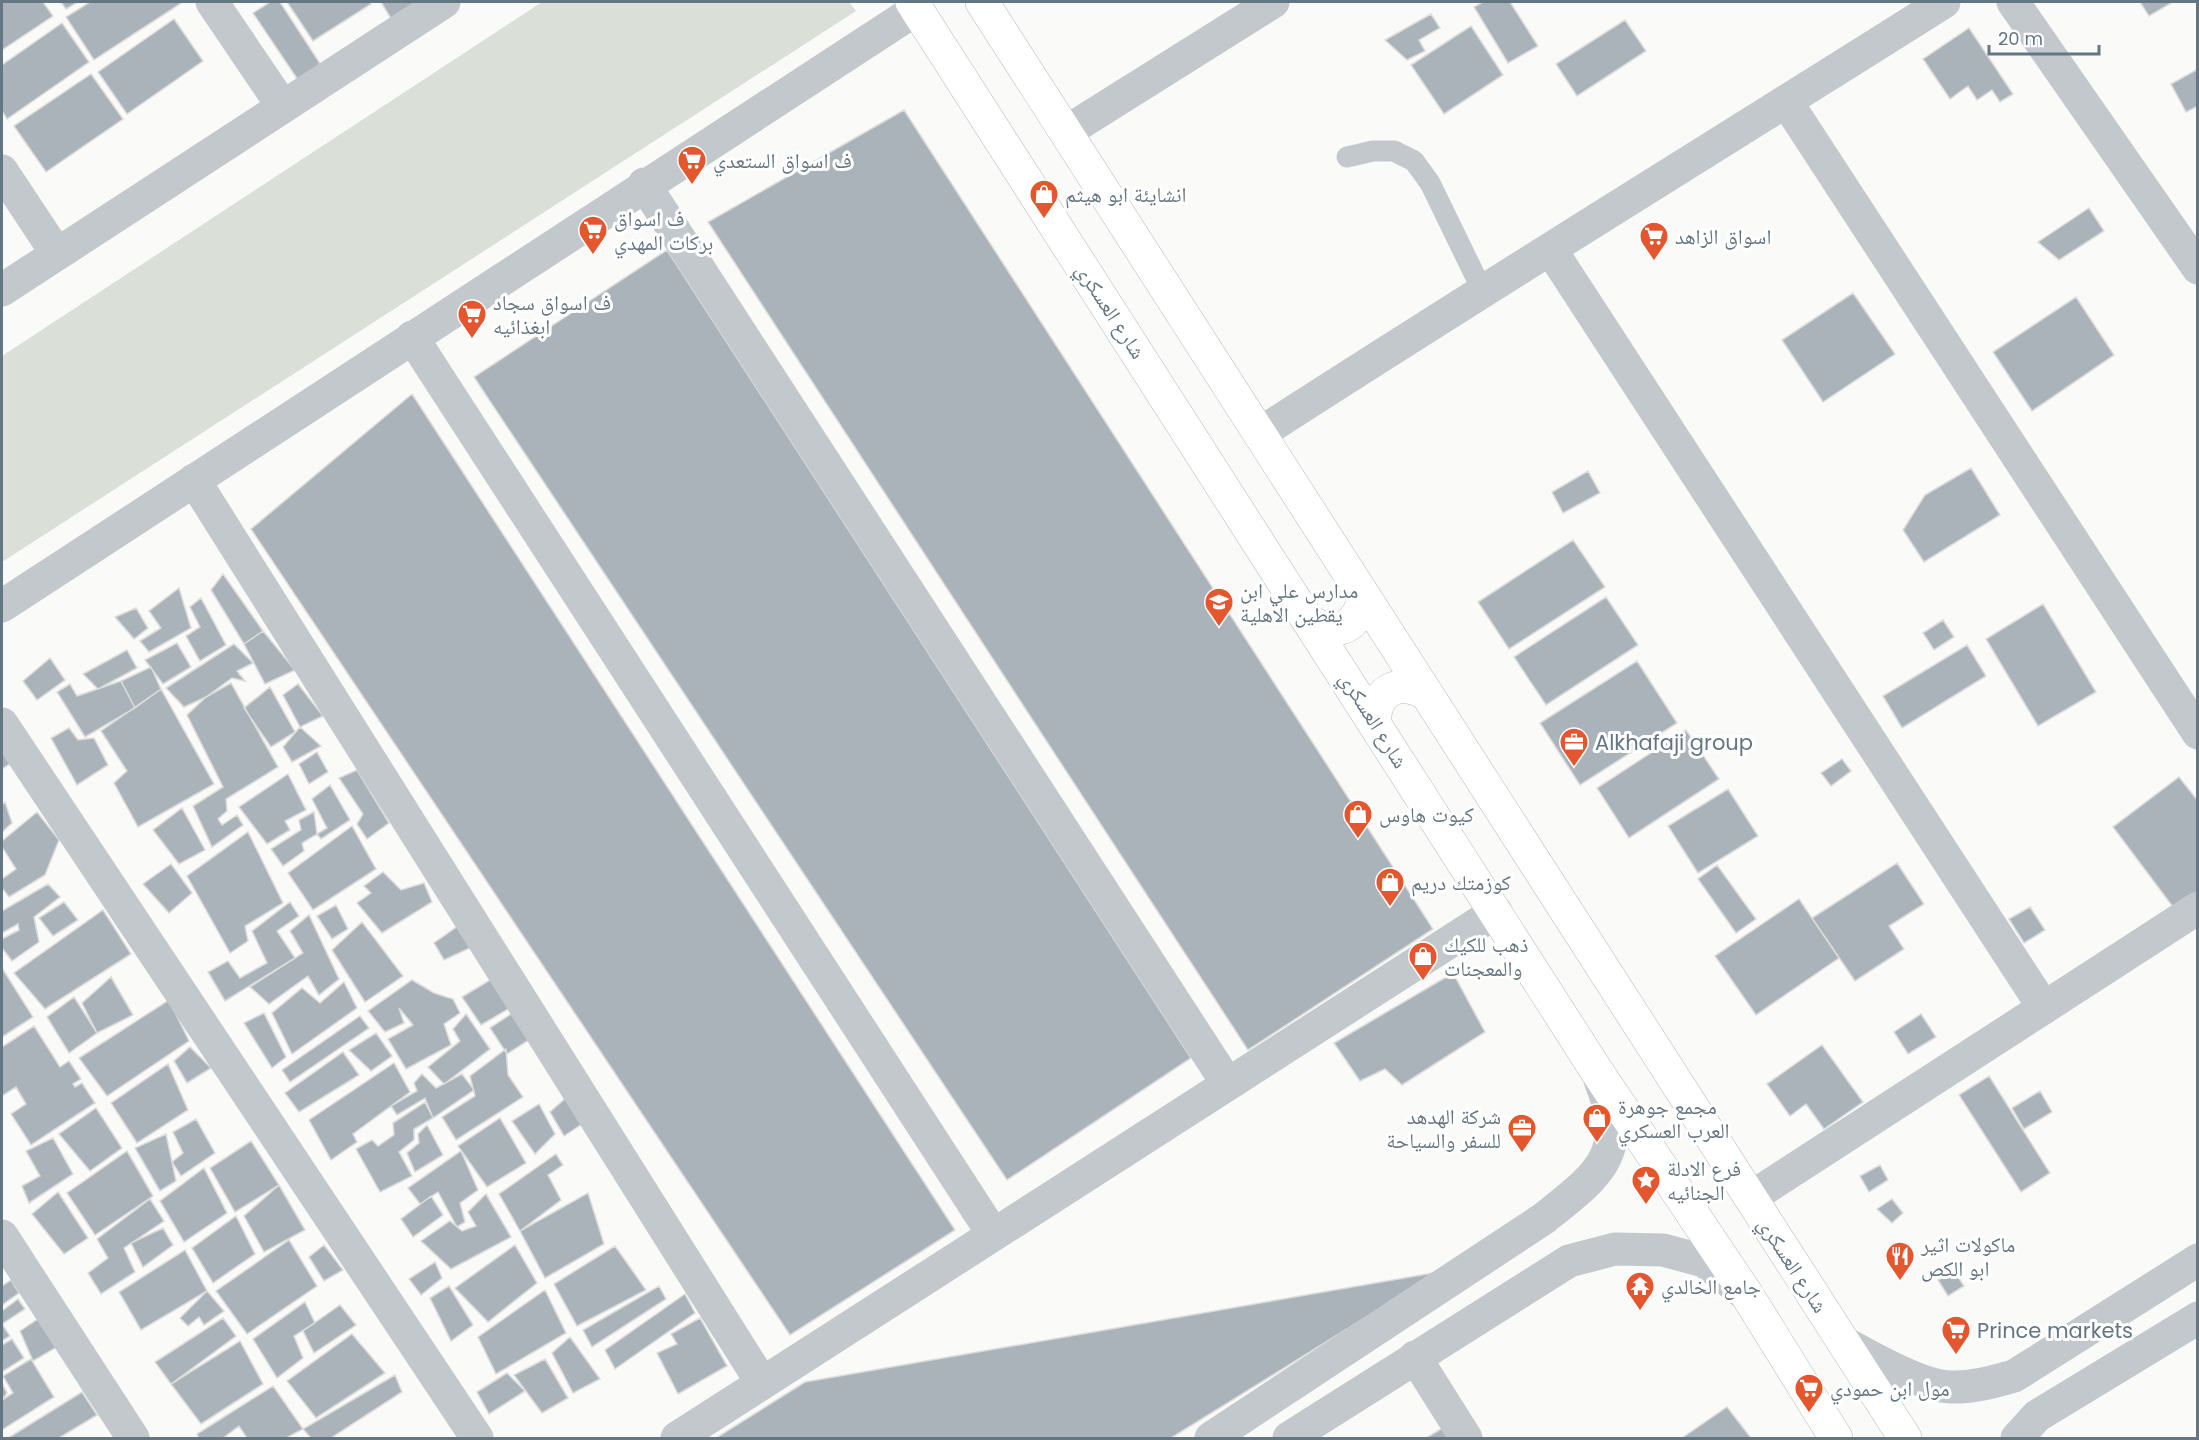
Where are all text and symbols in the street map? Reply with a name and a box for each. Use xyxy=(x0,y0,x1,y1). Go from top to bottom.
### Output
scale bar xyxy=(1989,18,2098,56)
text: 20 m xyxy=(1998,26,2043,51)
supermarket icon: ف اسواق الستعدي xyxy=(676,144,708,186)
place label: ف اسواق الستعدي xyxy=(713,146,852,177)
shop icon: انشايئة ابو هيثم xyxy=(1028,178,1060,220)
place label: انشايئة ابو هيثم xyxy=(1065,180,1187,209)
place label: ف اسواق بركات المهدي xyxy=(614,204,713,259)
supermarket icon: ف اسواق بركات المهدي xyxy=(577,214,609,256)
supermarket icon: اسواق الزاهد xyxy=(1638,220,1670,262)
place label: اسواق الزاهد xyxy=(1675,222,1771,251)
street label: شارع العسكري xyxy=(1067,258,1153,366)
place label: ف اسواق سجاد ابغذائيه xyxy=(493,288,611,341)
supermarket icon: ف اسواق سجاد ابغذائيه xyxy=(456,298,488,340)
place label: مدارس علي ابن يقطين الاهلية xyxy=(1240,576,1358,629)
school or university icon: مدارس علي ابن يقطين الاهلية xyxy=(1203,586,1235,628)
street label: شارع العسكري xyxy=(1331,666,1415,775)
office icon: Alkhafaji group xyxy=(1558,726,1590,768)
place label: Alkhafaji group xyxy=(1595,728,1753,757)
shop icon: كيوت هاوس xyxy=(1342,798,1374,840)
place label: كيوت هاوس xyxy=(1379,800,1474,829)
shop icon: كوزمتك دريم xyxy=(1374,866,1406,908)
place label: كوزمتك دريم xyxy=(1411,868,1511,897)
place label: ذهب للكيك والمعجنات xyxy=(1444,930,1528,983)
shop icon: ذهب للكيك والمعجنات xyxy=(1407,940,1439,982)
place label: مجمع جوهرة العرب العسكري xyxy=(1618,1092,1730,1147)
place label: شركة الهدهد للسفر والسياحة xyxy=(1386,1102,1501,1155)
shop icon: مجمع جوهرة العرب العسكري xyxy=(1581,1102,1613,1144)
office icon: شركة الهدهد للسفر والسياحة xyxy=(1506,1112,1538,1154)
place label: فرع الادلة الجنائيه xyxy=(1667,1154,1741,1207)
place icon: فرع الادلة الجنائيه xyxy=(1630,1164,1662,1206)
street label: شارع العسكري xyxy=(1749,1212,1835,1320)
place label: ماكولات اثير ابو الكص xyxy=(1920,1230,2015,1283)
restaurant icon: ماكولات اثير ابو الكص xyxy=(1884,1240,1916,1282)
temple icon: جامع الخالدي xyxy=(1624,1270,1656,1312)
place label: جامع الخالدي xyxy=(1661,1272,1761,1303)
supermarket icon: Prince markets xyxy=(1940,1314,1972,1356)
place label: Prince markets xyxy=(1977,1316,2133,1345)
supermarket icon: مول ابن حمودي xyxy=(1793,1372,1825,1414)
place label: مول ابن حمودي xyxy=(1830,1374,1950,1405)

